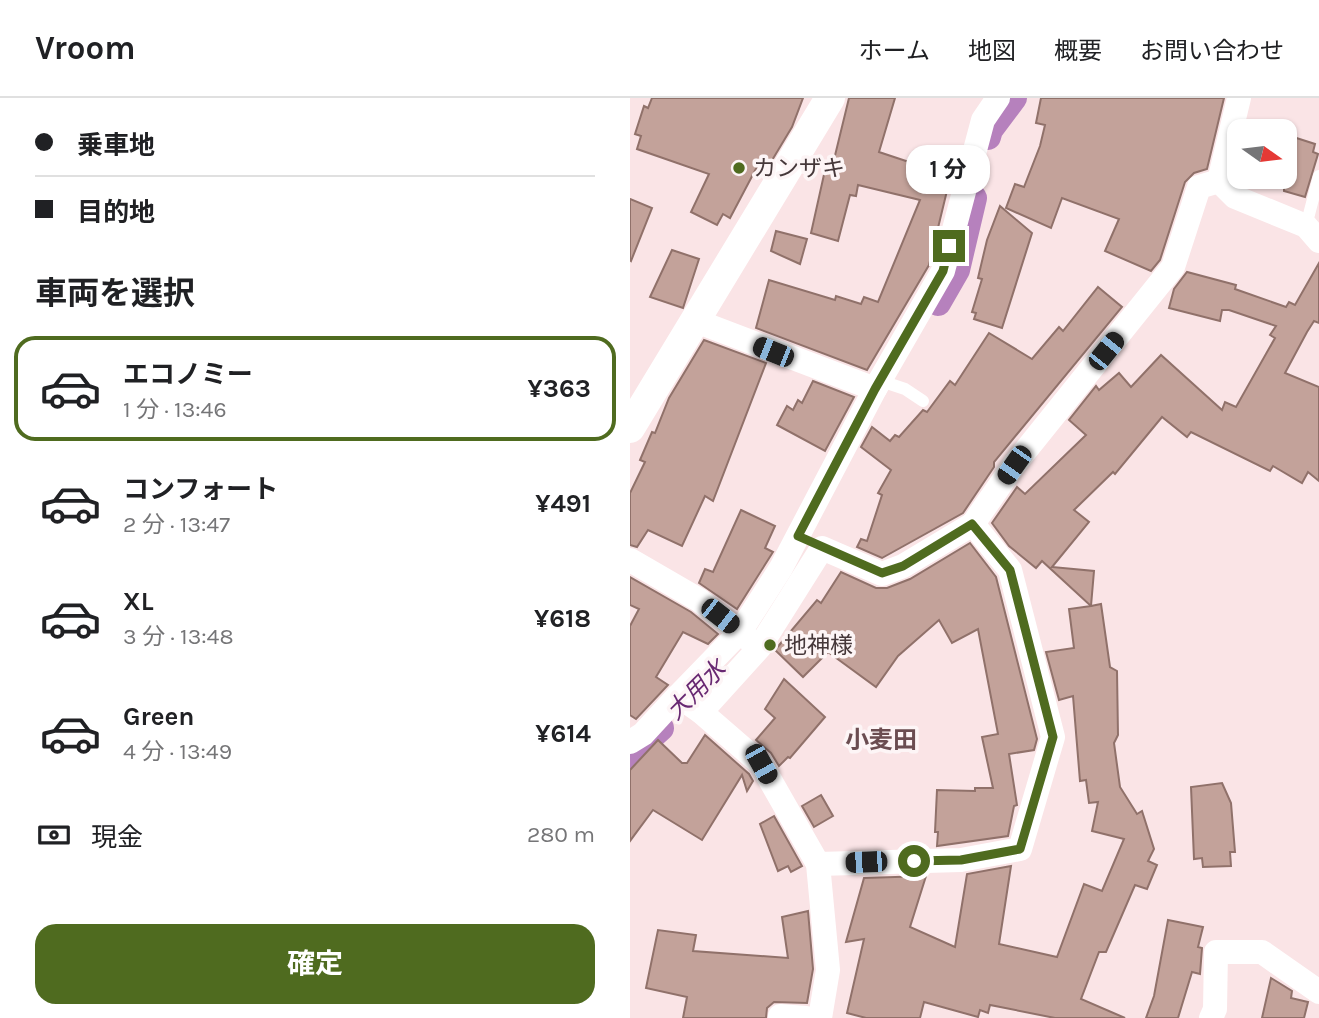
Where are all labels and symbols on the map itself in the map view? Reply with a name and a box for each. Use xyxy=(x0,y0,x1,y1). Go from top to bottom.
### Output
north arrow xyxy=(1227,119,1297,189)
callout: 1 分 xyxy=(907,144,991,194)
place label: カンザキ xyxy=(753,155,845,182)
marker: カンザキ xyxy=(731,160,747,176)
route end xyxy=(933,230,965,262)
car xyxy=(1085,328,1128,374)
car xyxy=(750,334,797,370)
car xyxy=(994,442,1035,488)
car xyxy=(697,595,744,637)
place label: 地神様 xyxy=(784,632,853,659)
marker: 地神様 xyxy=(762,637,778,653)
water label: 大用水 xyxy=(661,653,733,725)
district label: 小麦田 xyxy=(845,726,917,754)
car xyxy=(742,741,781,787)
route start xyxy=(898,845,930,877)
car xyxy=(845,851,888,873)

